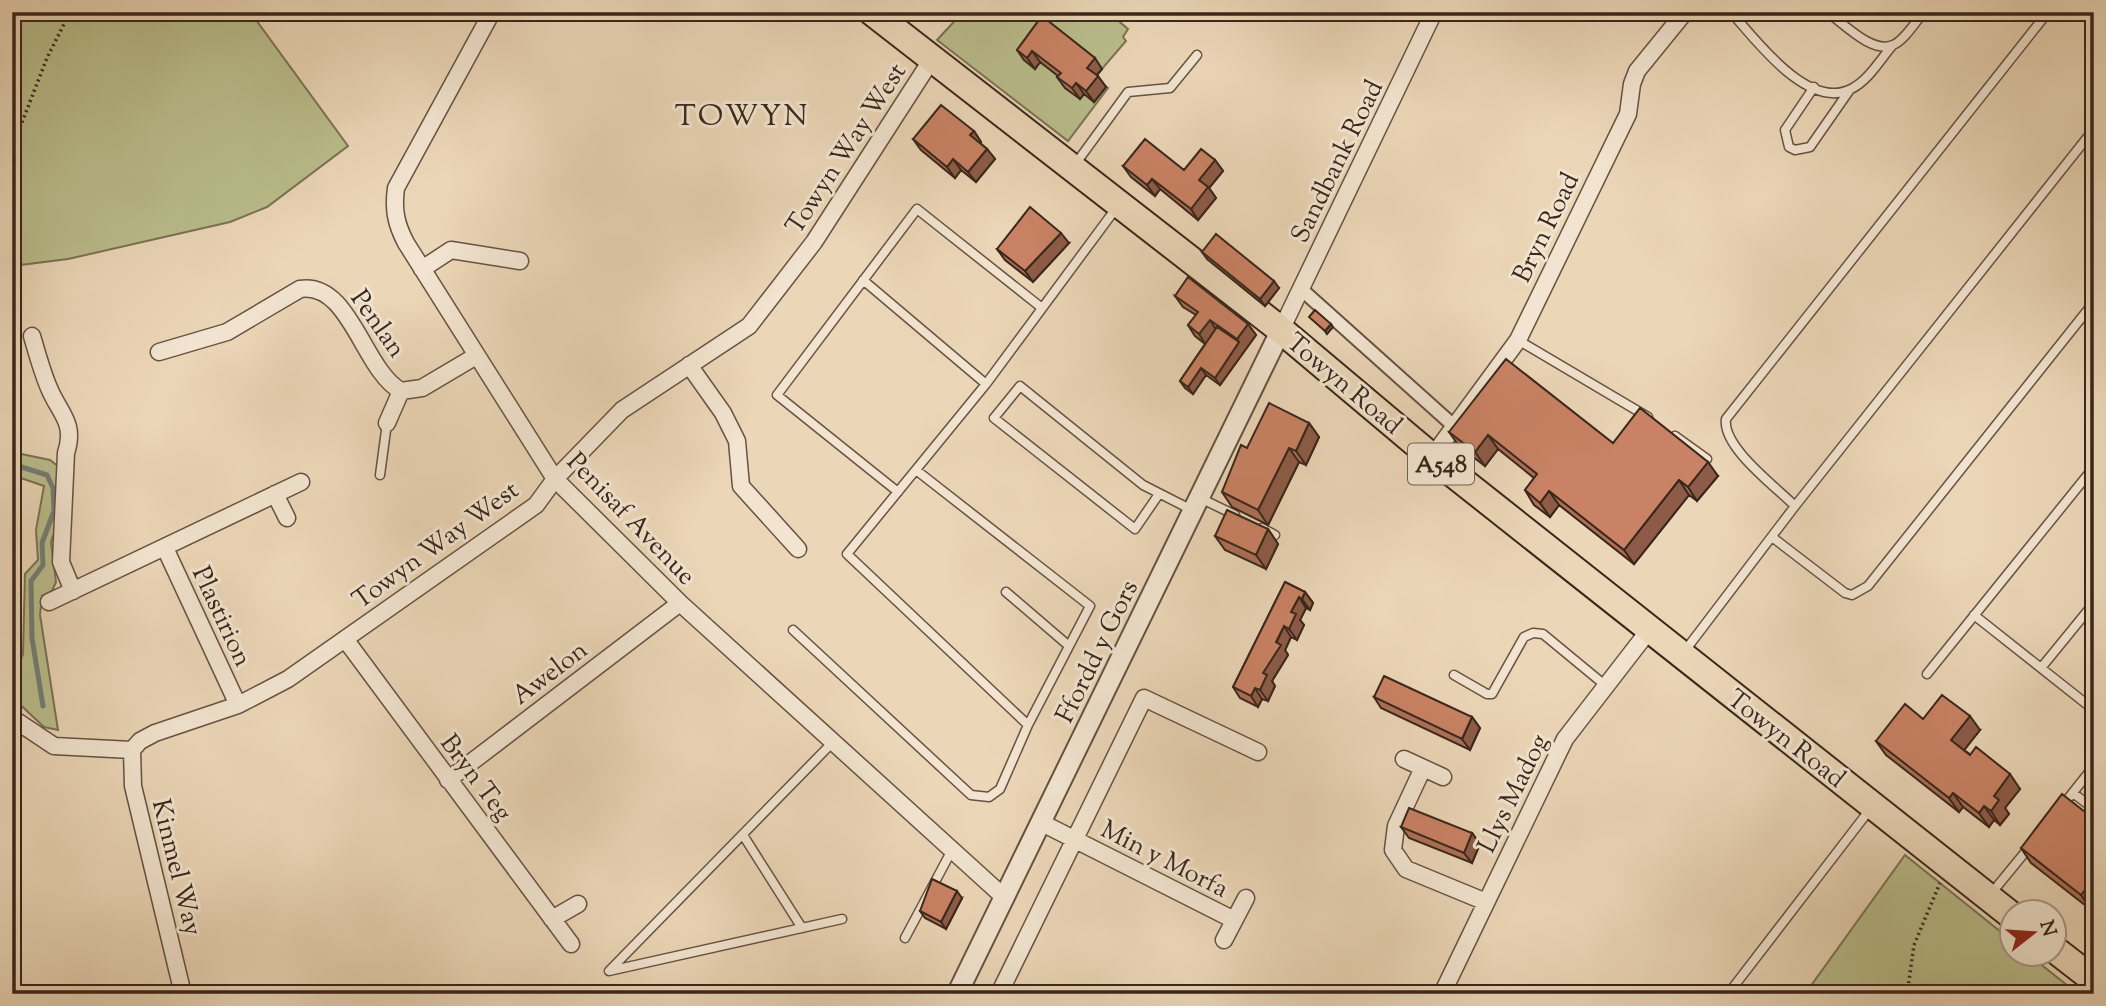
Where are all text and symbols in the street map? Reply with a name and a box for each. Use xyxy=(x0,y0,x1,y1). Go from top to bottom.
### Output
street label: Towyn Way West xyxy=(778,56,917,242)
street label: Sandbank Road xyxy=(1283,74,1394,250)
district label: TOWYN xyxy=(675,96,809,139)
street label: Bryn Road xyxy=(1505,166,1590,289)
street label: Penlan xyxy=(340,283,414,366)
street label: Towyn Road xyxy=(1277,325,1410,445)
road number: A548 xyxy=(1408,444,1474,485)
street label: Penisaf Avenue xyxy=(557,445,703,594)
street label: Towyn Way West xyxy=(346,473,527,619)
street label: Plastirion xyxy=(181,561,260,673)
street label: Ffordd y Gors xyxy=(1048,574,1149,730)
street label: Awelon xyxy=(505,633,596,715)
street label: Towyn Road xyxy=(1718,682,1853,798)
street label: Bryn Teg xyxy=(430,727,520,830)
street label: Llys Madog xyxy=(1470,728,1559,860)
street label: Kinmel Way xyxy=(141,795,210,940)
street label: Min y Morfa xyxy=(1093,812,1234,908)
north arrow xyxy=(1997,898,2068,968)
text: N xyxy=(2032,918,2062,940)

